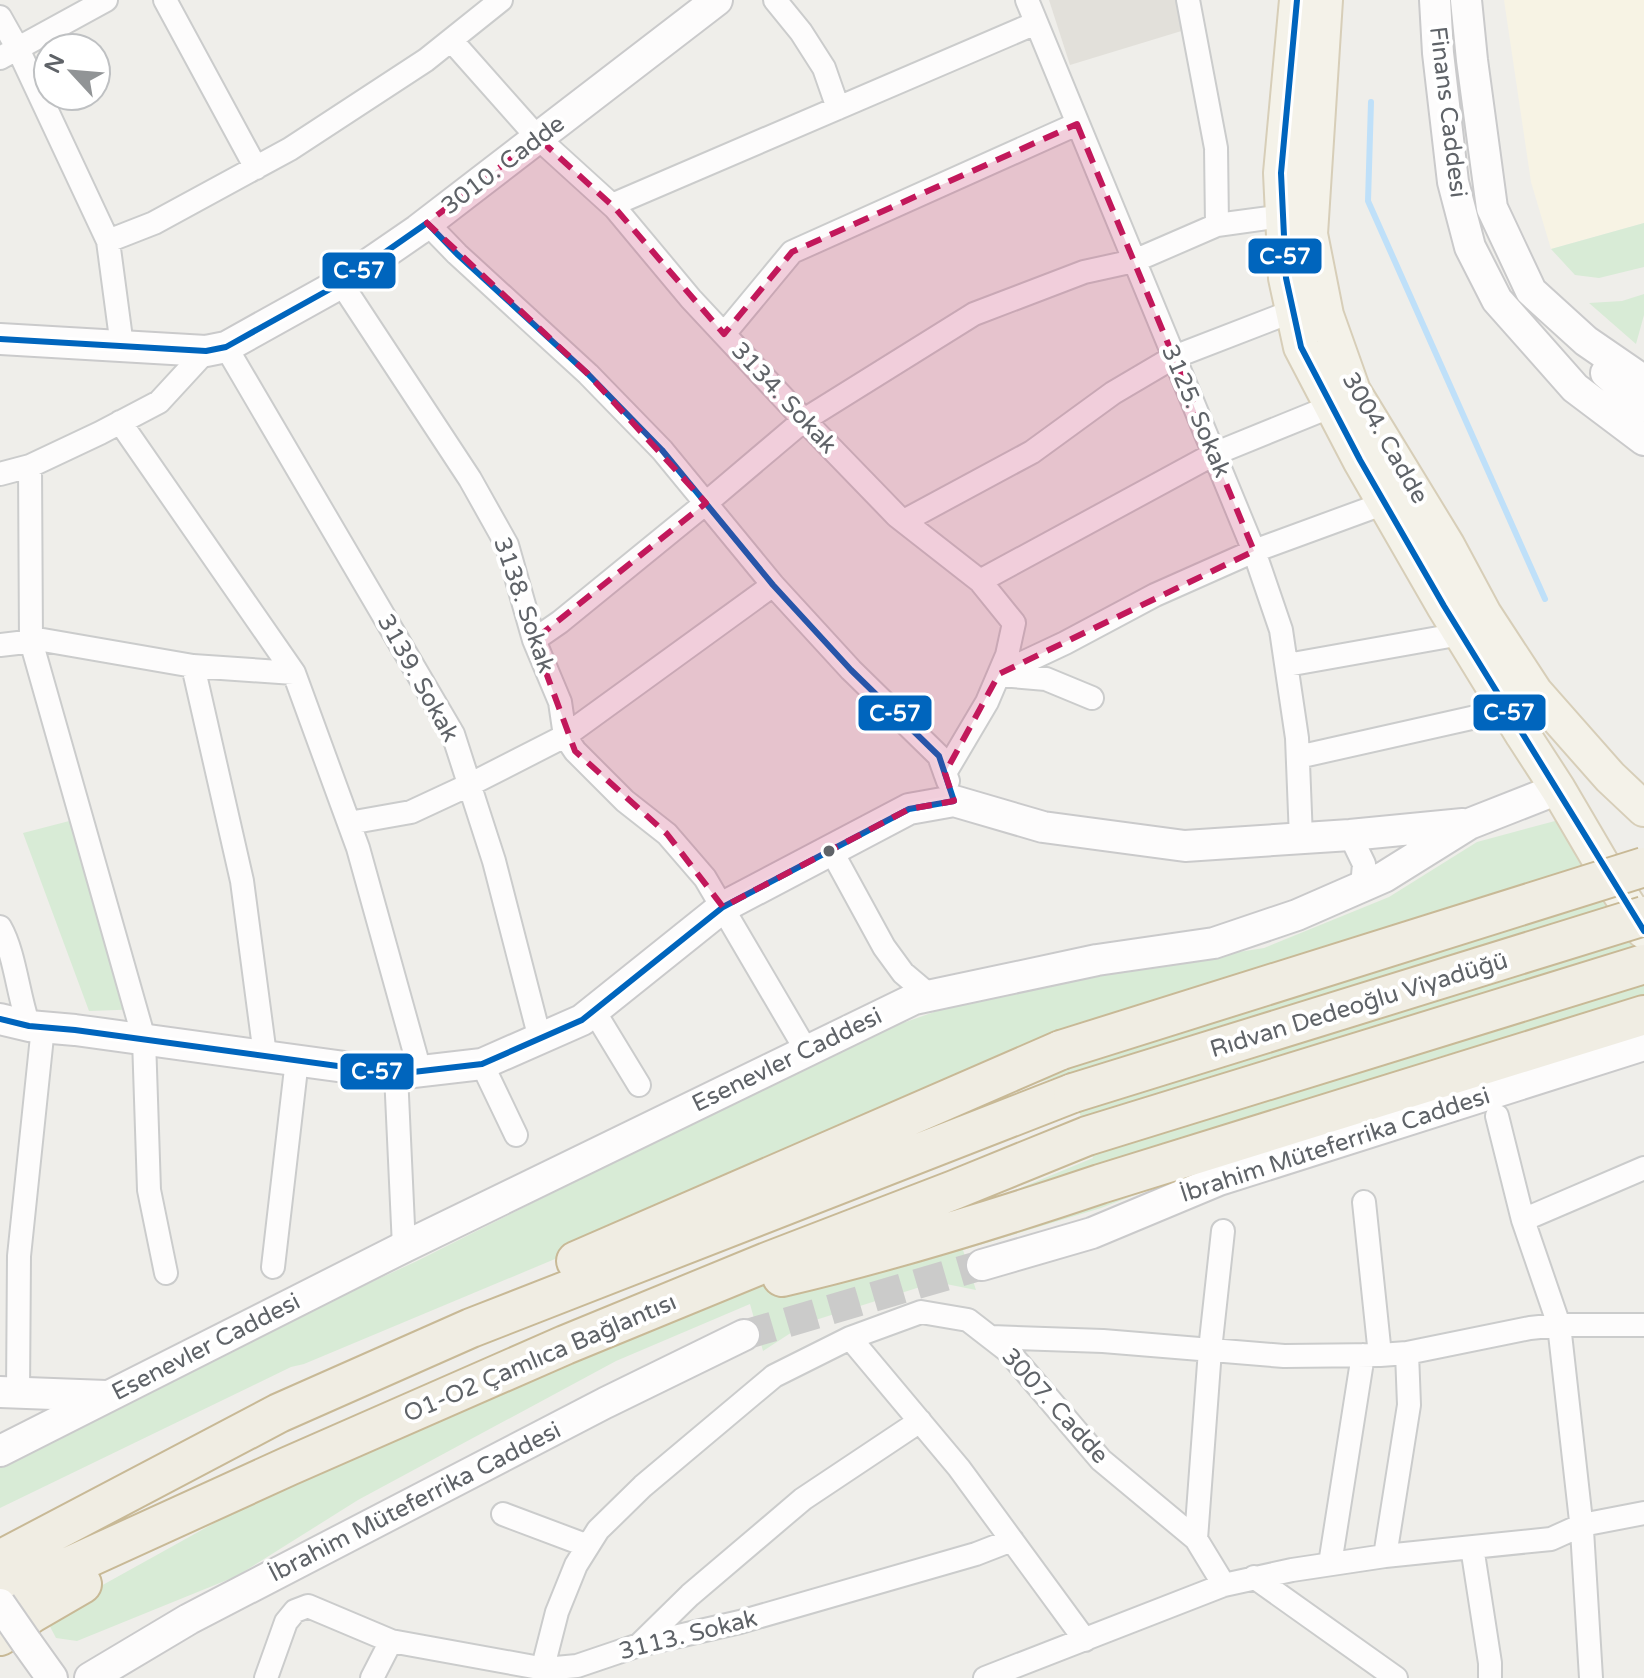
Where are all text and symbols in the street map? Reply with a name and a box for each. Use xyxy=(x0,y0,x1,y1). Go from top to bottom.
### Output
street label: Finans Caddesi xyxy=(1423,25,1473,199)
north arrow xyxy=(32,32,112,112)
text: N xyxy=(39,50,70,77)
street label: 3010. Cadde xyxy=(436,109,570,221)
line badge: C-57 xyxy=(1247,237,1323,275)
text: C-57 xyxy=(1259,244,1311,270)
line badge: C-57 xyxy=(321,251,397,290)
text: C-57 xyxy=(333,258,385,284)
street label: 3134. Sokak xyxy=(725,336,843,460)
street label: 3125. Sokak xyxy=(1155,340,1237,482)
street label: 3004. Cadde xyxy=(1336,367,1434,509)
street label: 3138. Sokak xyxy=(487,533,561,677)
street label: 3139. Sokak xyxy=(371,609,465,747)
line badge: C-57 xyxy=(1472,693,1547,732)
line badge: C-57 xyxy=(857,694,933,732)
text: C-57 xyxy=(1483,700,1535,726)
text: C-57 xyxy=(869,701,921,727)
unlabelled marker xyxy=(821,843,837,859)
street label: Rıdvan Dedeoğlu Viyadüğü xyxy=(1207,946,1511,1064)
street label: Esenevler Caddesi xyxy=(687,1001,887,1119)
line badge: C-57 xyxy=(339,1052,415,1091)
text: C-57 xyxy=(351,1059,403,1085)
street label: İbrahim Müteferrika Caddesi xyxy=(1177,1081,1493,1209)
street label: Esenevler Caddesi xyxy=(107,1287,305,1407)
street label: O1-O2 Çamlıca Bağlantısı xyxy=(399,1287,681,1429)
street label: 3007. Cadde xyxy=(996,1342,1114,1470)
street label: İbrahim Müteferrika Caddesi xyxy=(264,1416,566,1588)
street label: 3113. Sokak xyxy=(616,1604,760,1666)

